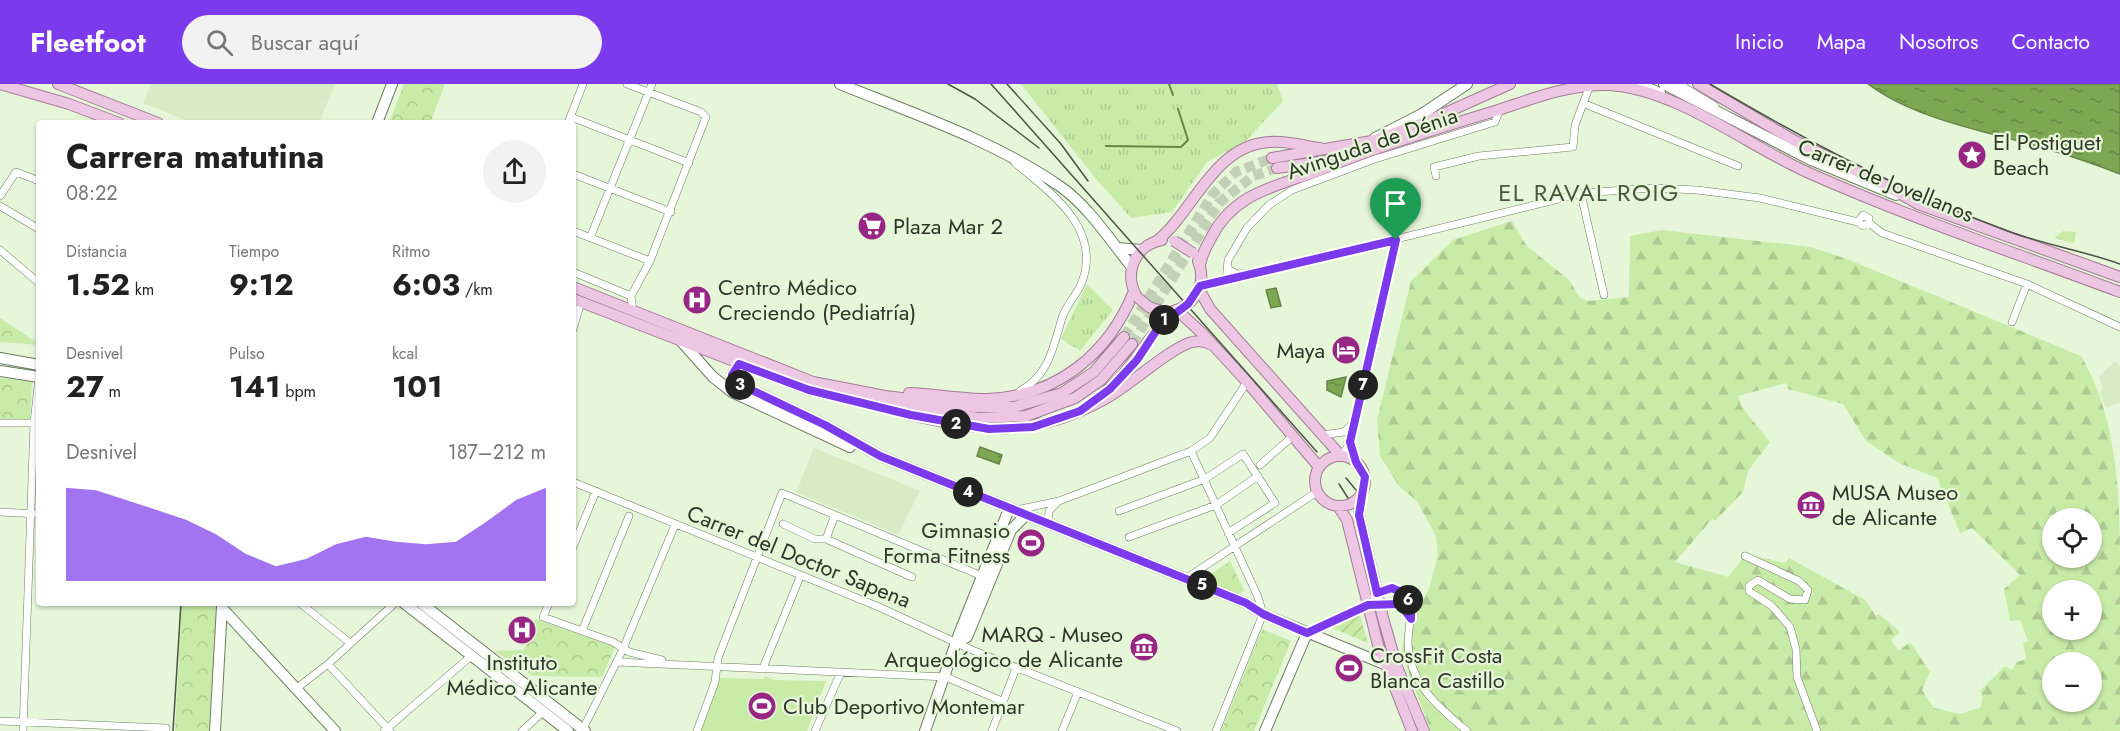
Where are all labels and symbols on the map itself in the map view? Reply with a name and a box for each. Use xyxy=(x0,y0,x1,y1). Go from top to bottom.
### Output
street label: Avinguda de Dénia xyxy=(1282,99,1462,187)
place label: El Postiguet Beach xyxy=(1993,126,2101,183)
street label: Carrer de Jovellanos xyxy=(1793,130,1979,230)
place icon: El Postiguet Beach xyxy=(1956,139,1988,171)
district label: EL RAVAL ROIG xyxy=(1498,175,1680,210)
pin xyxy=(1370,178,1421,240)
supermarket icon: Plaza Mar 2 xyxy=(856,210,888,242)
place label: Plaza Mar 2 xyxy=(893,210,1003,242)
place label: Centro Médico Creciendo (Pediatría) xyxy=(718,271,916,328)
hospital icon: Centro Médico Creciendo (Pediatría) xyxy=(681,284,713,316)
pin: 1 xyxy=(1149,305,1179,335)
place label: Maya xyxy=(1276,334,1325,366)
hotel icon: Maya xyxy=(1330,334,1362,366)
pin: 3 xyxy=(725,370,755,400)
pin: 7 xyxy=(1348,370,1378,400)
pin: 2 xyxy=(941,409,971,439)
place label: MUSA Museo de Alicante xyxy=(1832,476,1958,533)
pin: 4 xyxy=(953,477,983,507)
museum icon: MUSA Museo de Alicante xyxy=(1795,489,1827,521)
street label: Carrer del Doctor Sapena xyxy=(682,496,916,616)
place label: Gimnasio Forma Fitness xyxy=(883,514,1010,571)
sports icon: Gimnasio Forma Fitness xyxy=(1015,527,1047,559)
pin: 5 xyxy=(1187,570,1217,600)
pin: 6 xyxy=(1393,585,1423,615)
hospital icon: Instituto Médico Alicante xyxy=(506,614,538,646)
place label: MARQ - Museo Arqueológico de Alicante xyxy=(884,618,1123,675)
museum icon: MARQ - Museo Arqueológico de Alicante xyxy=(1128,631,1160,663)
place label: CrossFit Costa Blanca Castillo xyxy=(1370,639,1505,696)
place label: Instituto Médico Alicante xyxy=(446,646,598,703)
sports icon: CrossFit Costa Blanca Castillo xyxy=(1333,652,1365,684)
sports icon: Club Deportivo Montemar xyxy=(746,690,778,722)
place label: Club Deportivo Montemar xyxy=(783,690,1025,722)

